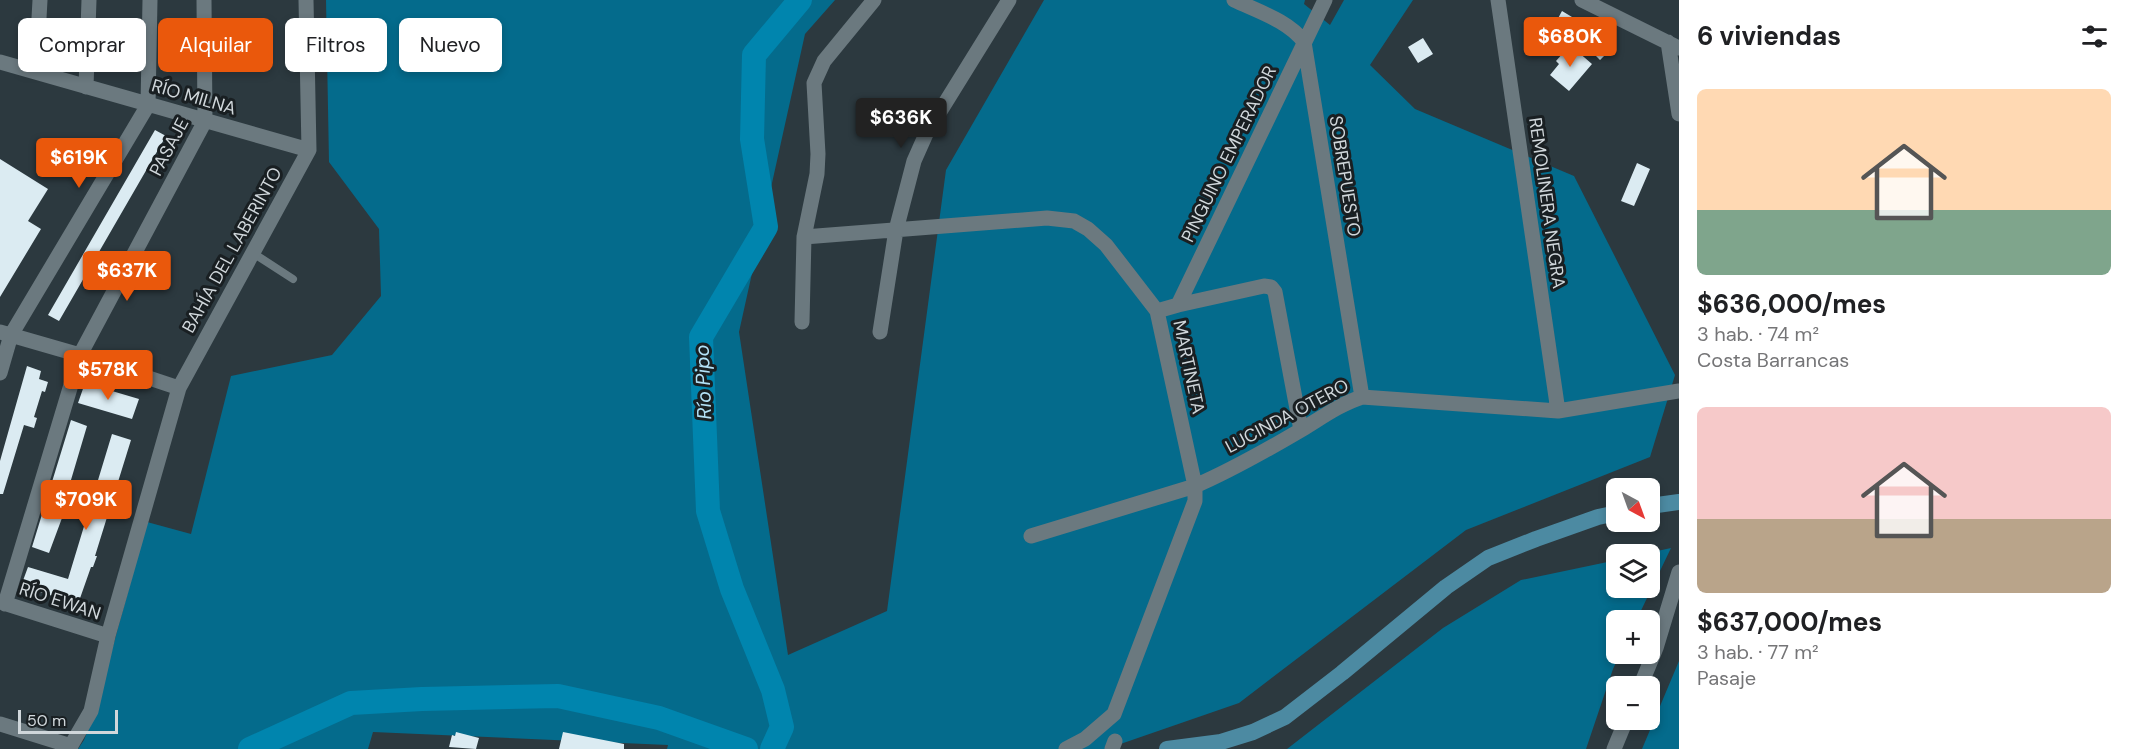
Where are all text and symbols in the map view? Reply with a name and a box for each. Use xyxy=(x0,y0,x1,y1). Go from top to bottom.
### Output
pin: $680K xyxy=(1528,17,1612,68)
chip: Comprar xyxy=(18,18,146,72)
chip: Alquilar xyxy=(158,18,273,72)
chip: Filtros xyxy=(285,18,387,72)
chip: Nuevo xyxy=(399,18,502,72)
text: 6 viviendas xyxy=(1697,19,1841,53)
icon: filters xyxy=(2078,20,2111,53)
text: $680K xyxy=(1538,23,1602,49)
street label: PINGUINO EMPERADOR xyxy=(1176,62,1282,246)
street label: RÍO MILNA xyxy=(149,73,239,121)
pin: $636K xyxy=(859,98,943,149)
text: $636K xyxy=(870,104,932,130)
street label: PASAJE xyxy=(144,114,194,180)
street label: SOBREPUESTO xyxy=(1324,114,1366,238)
street label: REMOLINERA NEGRA xyxy=(1523,116,1571,290)
icon: home xyxy=(1850,128,1958,236)
pin: $619K xyxy=(37,138,121,189)
text: $619K xyxy=(50,144,108,170)
street label: BAHÍA DEL LABERINTO xyxy=(176,163,288,337)
pin: $637K xyxy=(85,251,169,302)
text: $637K xyxy=(97,257,157,283)
text: $636,000/mes xyxy=(1697,287,1886,321)
street label: MARTINETA xyxy=(1167,318,1211,416)
text: 3 hab. · 74 m² xyxy=(1697,321,1819,347)
water label: Río Pipo xyxy=(689,344,717,420)
text: Costa Barrancas xyxy=(1697,347,1849,373)
pin: $578K xyxy=(66,350,150,401)
text: $578K xyxy=(78,356,138,382)
street label: LUCINDA OTERO xyxy=(1221,373,1353,459)
icon: home xyxy=(1850,446,1958,554)
north arrow xyxy=(1606,478,1660,532)
map controls xyxy=(1606,478,1660,730)
pin: $709K xyxy=(44,480,128,531)
text: $709K xyxy=(55,486,117,512)
button: layers xyxy=(1606,544,1660,598)
street label: RÍO EWAN xyxy=(16,577,104,625)
text: $637,000/mes xyxy=(1697,605,1882,639)
button: + xyxy=(1606,610,1660,664)
text: 3 hab. · 77 m² xyxy=(1697,639,1819,665)
text: Pasaje xyxy=(1697,665,1756,691)
button: − xyxy=(1606,676,1660,730)
scale bar xyxy=(18,707,118,734)
text: 50 m xyxy=(27,710,66,731)

